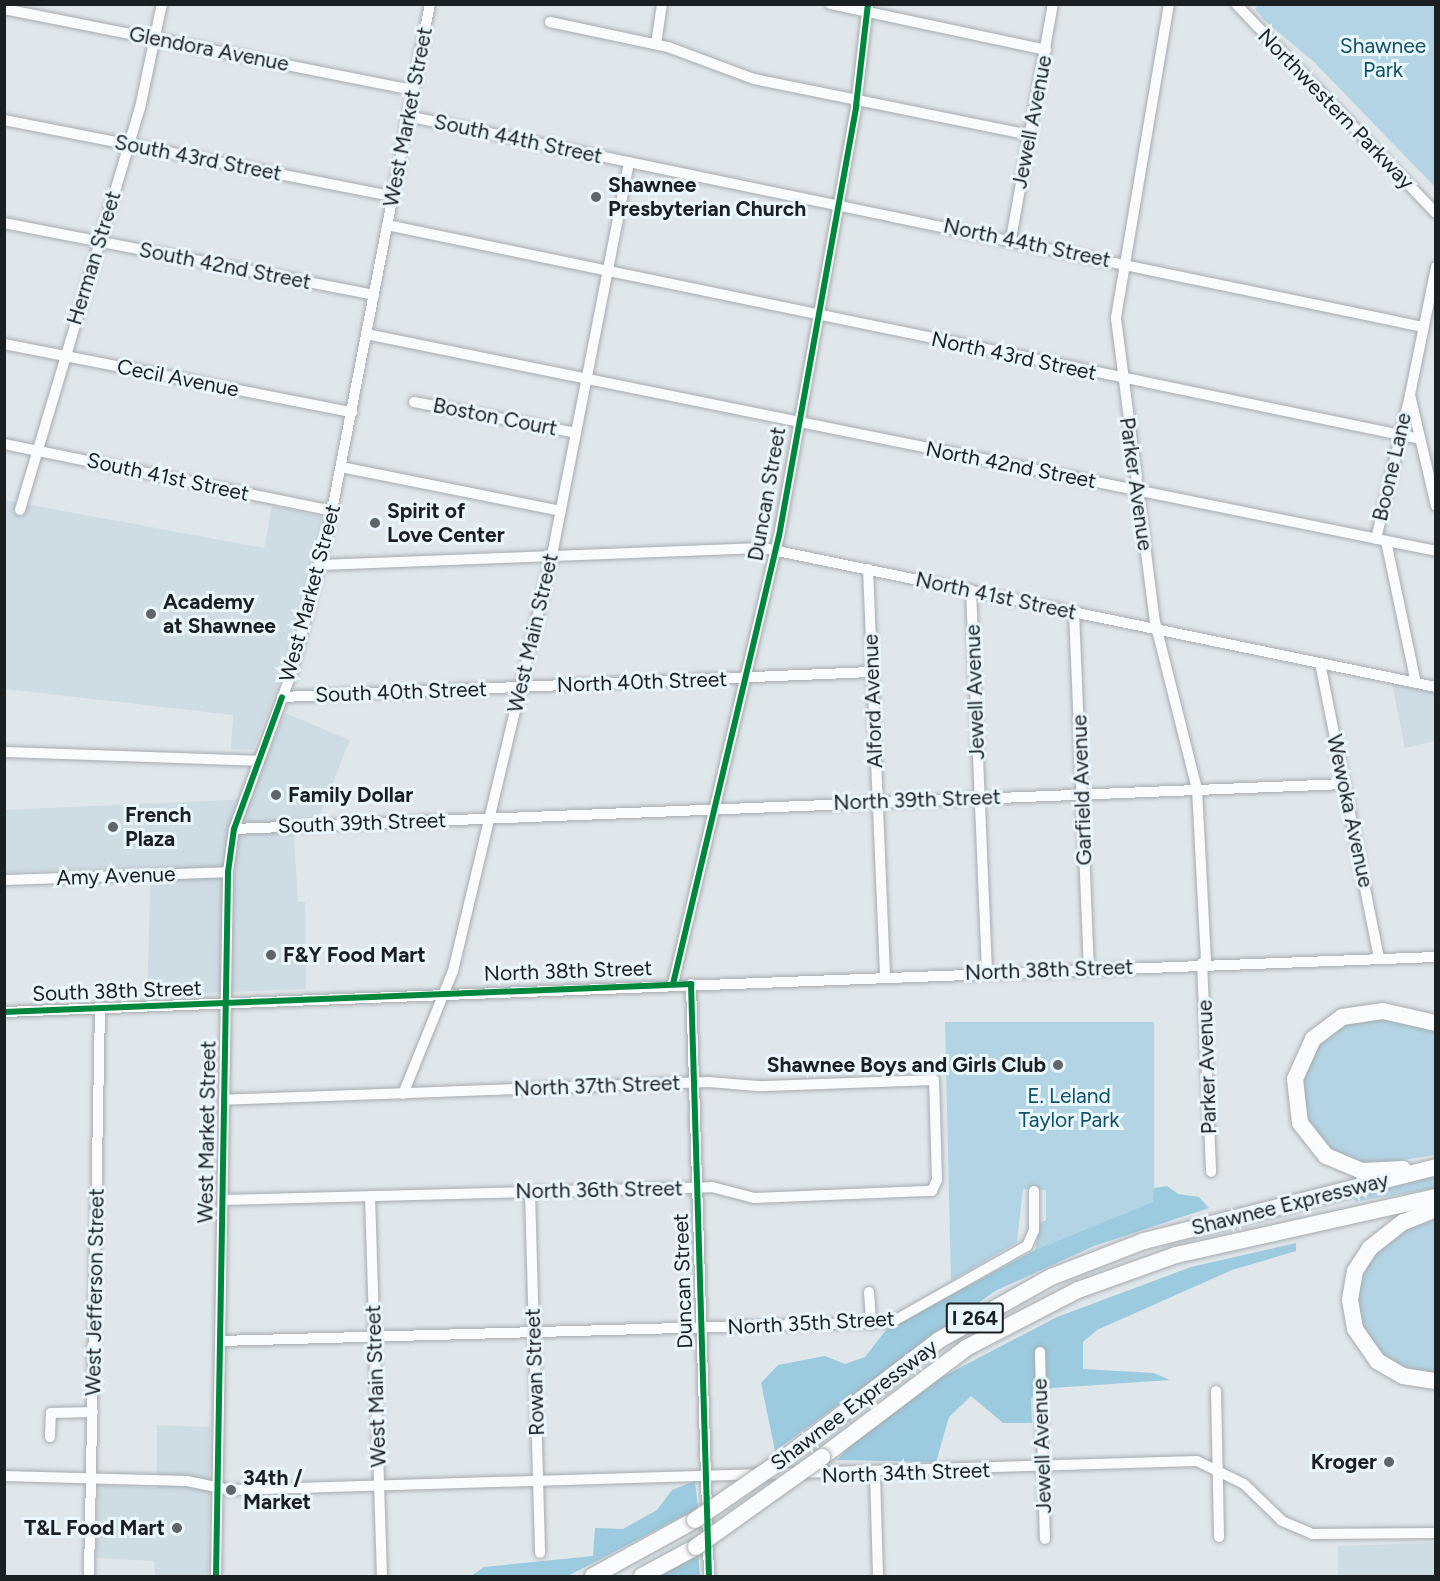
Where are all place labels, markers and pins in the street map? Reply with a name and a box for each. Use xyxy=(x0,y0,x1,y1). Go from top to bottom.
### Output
place label: Shawnee Presbyterian Church xyxy=(608,172,806,222)
marker: Shawnee Presbyterian Church xyxy=(589,190,603,204)
place label: Spirit of Love Center xyxy=(387,498,505,548)
marker: Spirit of Love Center xyxy=(368,516,382,530)
place label: Academy at Shawnee xyxy=(163,589,276,639)
marker: Academy at Shawnee xyxy=(144,607,158,621)
place label: Family Dollar xyxy=(288,782,413,808)
marker: Family Dollar xyxy=(269,788,283,802)
place label: French Plaza xyxy=(125,802,191,852)
marker: French Plaza xyxy=(106,820,120,834)
place label: F&Y Food Mart xyxy=(283,942,426,968)
marker: F&Y Food Mart xyxy=(264,948,278,962)
place label: Shawnee Boys and Girls Club xyxy=(767,1052,1046,1078)
marker: Shawnee Boys and Girls Club xyxy=(1051,1058,1065,1072)
place label: Kroger xyxy=(1311,1449,1377,1475)
marker: Kroger xyxy=(1382,1455,1396,1469)
place label: 34th / Market xyxy=(243,1465,311,1515)
marker: 34th / Market xyxy=(224,1483,238,1497)
place label: T&L Food Mart xyxy=(24,1515,165,1541)
marker: T&L Food Mart xyxy=(170,1521,184,1535)

